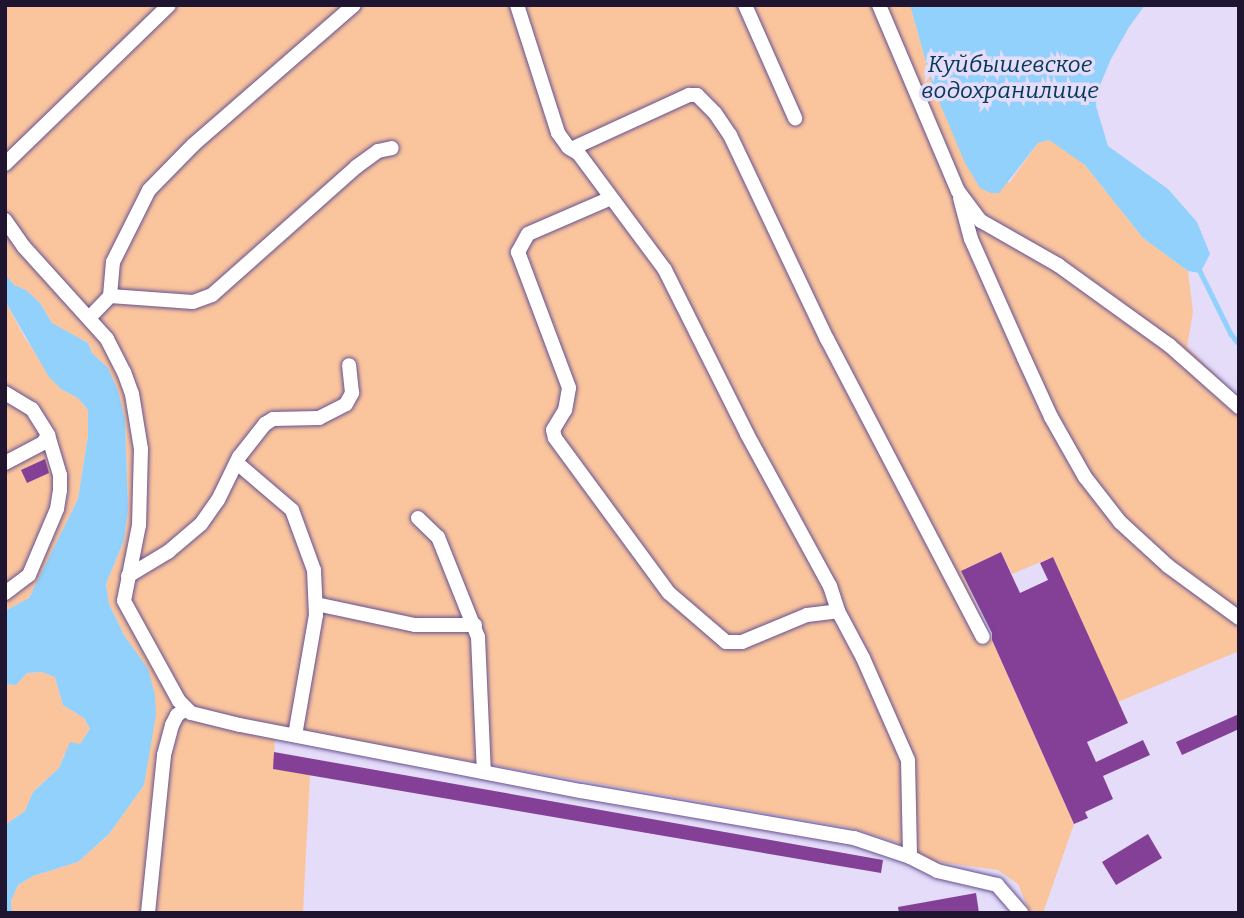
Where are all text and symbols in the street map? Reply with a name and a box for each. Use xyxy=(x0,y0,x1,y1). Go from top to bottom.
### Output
water label: Куйбышевское водохранилище xyxy=(921,50,1099,104)

